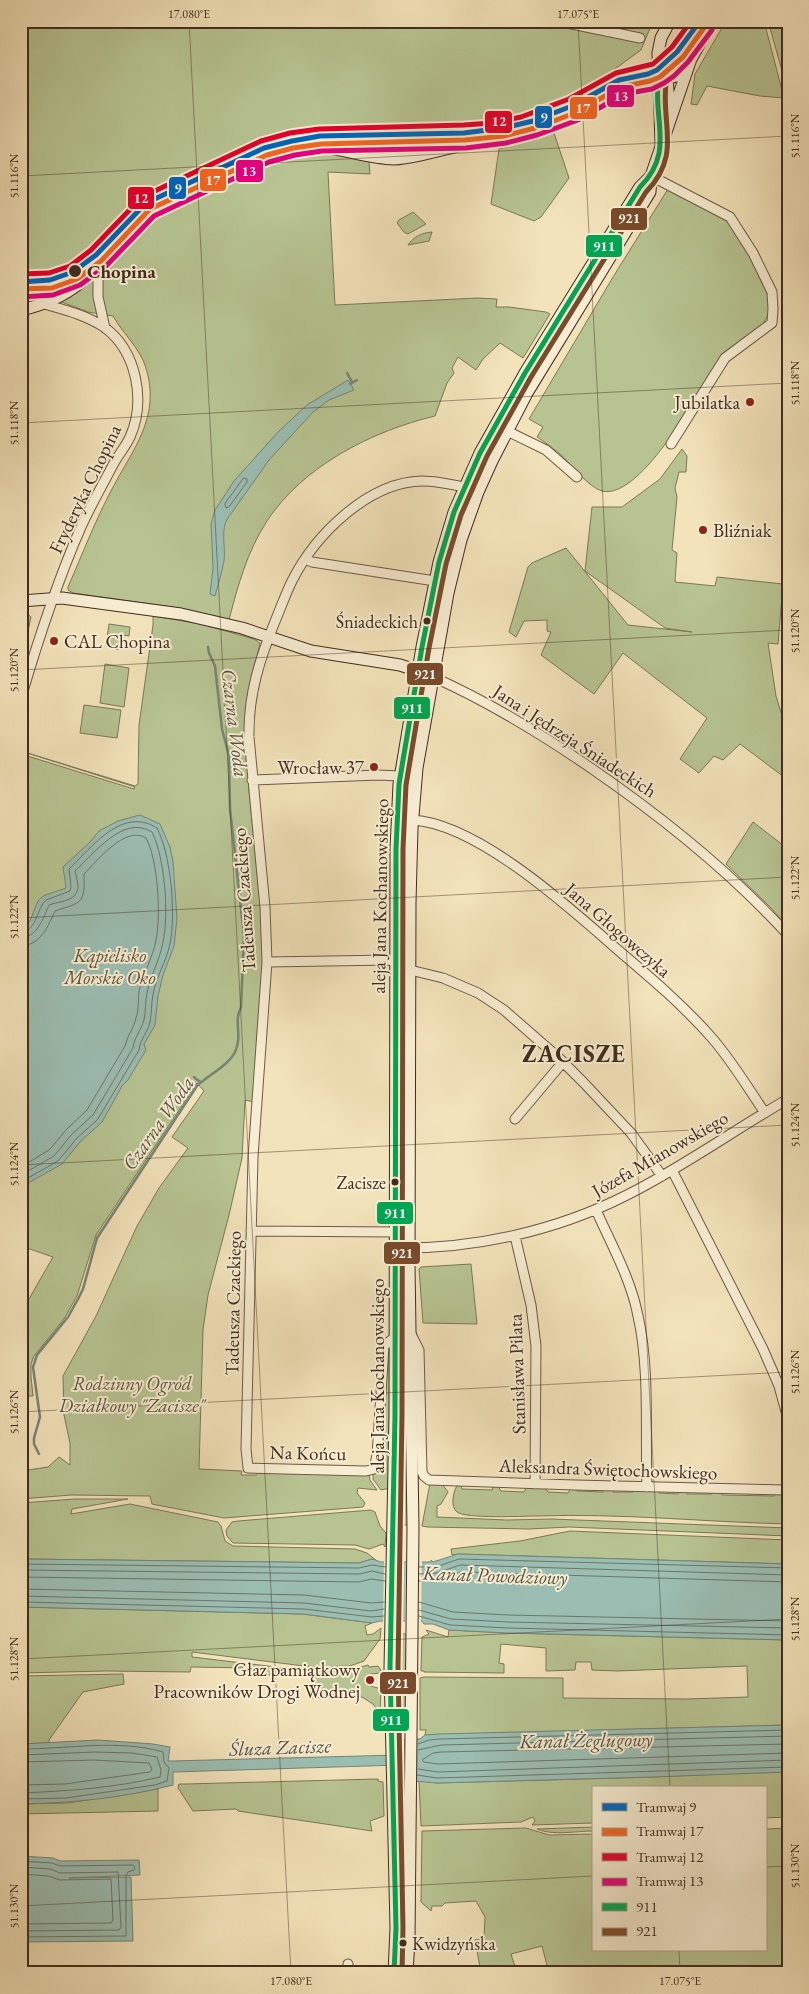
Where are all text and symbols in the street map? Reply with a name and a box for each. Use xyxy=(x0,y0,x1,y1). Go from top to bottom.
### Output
text: 17.080°E xyxy=(168,6,210,22)
text: 17.075°E xyxy=(557,6,599,22)
line badge: 13 xyxy=(606,84,635,108)
text: 13 xyxy=(614,87,628,105)
line badge: 17 xyxy=(569,96,598,120)
text: 17 xyxy=(576,99,591,117)
line badge: 9 xyxy=(534,105,553,129)
text: 9 xyxy=(540,108,548,126)
line badge: 12 xyxy=(484,110,513,134)
text: 12 xyxy=(492,112,507,130)
text: 51.116°N xyxy=(787,113,803,158)
text: 51.116°N xyxy=(6,153,22,198)
line badge: 13 xyxy=(235,159,264,183)
text: 13 xyxy=(242,162,256,180)
line badge: 17 xyxy=(199,168,227,192)
text: 17 xyxy=(206,171,221,189)
line badge: 9 xyxy=(168,176,187,200)
text: 9 xyxy=(174,179,182,197)
line badge: 12 xyxy=(127,186,155,210)
text: 12 xyxy=(134,189,149,207)
line badge: 921 xyxy=(610,207,648,231)
text: 921 xyxy=(618,209,640,227)
line badge: 911 xyxy=(585,234,623,258)
text: 911 xyxy=(593,237,615,255)
place label: Chopina xyxy=(87,259,156,284)
marker: Chopina xyxy=(67,263,83,279)
text: 51.118°N xyxy=(787,360,803,405)
place label: Jubilatka xyxy=(672,390,740,415)
marker: Jubilatka xyxy=(744,396,756,408)
text: 51.118°N xyxy=(6,400,22,445)
street label: Fryderyka Chopina xyxy=(43,420,127,558)
place label: Bliźniak xyxy=(713,518,773,543)
marker: Bliźniak xyxy=(697,524,709,536)
text: 51.120°N xyxy=(787,608,803,653)
place label: Śniadeckich xyxy=(336,610,418,633)
marker: Śniadeckich xyxy=(422,616,432,626)
place label: CAL Chopina xyxy=(64,629,171,654)
marker: CAL Chopina xyxy=(48,635,60,647)
text: 51.120°N xyxy=(6,647,22,692)
line badge: 921 xyxy=(406,662,444,686)
text: 921 xyxy=(414,665,436,683)
water label: Czarna Woda xyxy=(215,667,255,779)
street label: Jana i Jędrzeja Śniadeckich xyxy=(487,678,662,803)
line badge: 911 xyxy=(393,696,431,720)
text: 911 xyxy=(401,699,423,717)
place label: Wrocław 37 xyxy=(277,755,365,780)
marker: Wrocław 37 xyxy=(368,761,380,773)
street label: aleja Jana Kochanowskiego xyxy=(366,798,394,994)
street label: Tadeusza Czackiego xyxy=(226,827,262,973)
text: 51.122°N xyxy=(787,855,803,900)
street label: Jana Głogowczyka xyxy=(558,876,677,983)
text: 51.122°N xyxy=(6,894,22,939)
park label: Kąpielisko Morskie Oko xyxy=(63,943,156,990)
district label: ZACISZE xyxy=(522,1038,626,1069)
water label: Czarna Woda xyxy=(116,1071,200,1175)
text: 51.124°N xyxy=(787,1102,803,1147)
street label: Józefa Mianowskiego xyxy=(586,1105,733,1204)
text: 51.124°N xyxy=(6,1141,22,1186)
place label: Zacisze xyxy=(337,1171,386,1194)
marker: Zacisze xyxy=(390,1177,400,1187)
line badge: 911 xyxy=(376,1201,414,1225)
text: 911 xyxy=(384,1204,406,1222)
street label: Tadeusza Czackiego xyxy=(219,1230,247,1376)
line badge: 921 xyxy=(383,1241,421,1265)
text: 921 xyxy=(391,1244,413,1262)
street label: aleja Jana Kochanowskiego xyxy=(365,1278,390,1474)
street label: Stanisława Pilata xyxy=(502,1313,532,1435)
text: 51.126°N xyxy=(787,1349,803,1394)
park label: Rodzinny Ogród Działkowy "Zacisze" xyxy=(58,1371,207,1418)
text: 51.126°N xyxy=(6,1389,22,1434)
street label: Na Końcu xyxy=(270,1440,346,1466)
street label: Aleksandra Świętochowskiego xyxy=(497,1453,718,1485)
water label: Kanał Powodziowy xyxy=(421,1559,568,1591)
text: 51.128°N xyxy=(787,1596,803,1641)
text: 51.128°N xyxy=(6,1636,22,1681)
place label: Głaz pamiątkowy Pracowników Drogi Wodnej xyxy=(154,1657,361,1704)
line badge: 921 xyxy=(379,1671,417,1695)
marker: Głaz pamiątkowy Pracowników Drogi Wodnej xyxy=(364,1674,376,1686)
text: 921 xyxy=(387,1674,409,1692)
line badge: 911 xyxy=(372,1708,410,1732)
text: 911 xyxy=(380,1711,402,1729)
water label: Kanał Żeglugowy xyxy=(518,1726,653,1754)
water label: Śluza Zacisze xyxy=(228,1732,332,1762)
legend xyxy=(592,1786,766,1952)
text: Tramwaj 9 xyxy=(636,1797,696,1816)
text: Tramwaj 17 xyxy=(636,1821,704,1840)
text: 51.130°N xyxy=(787,1843,803,1888)
text: Tramwaj 12 xyxy=(636,1847,704,1866)
text: Tramwaj 13 xyxy=(636,1871,704,1890)
text: 51.130°N xyxy=(6,1883,22,1928)
text: 911 xyxy=(636,1897,658,1916)
text: 921 xyxy=(636,1921,658,1940)
place label: Kwidzyńska xyxy=(412,1932,497,1955)
marker: Kwidzyńska xyxy=(398,1938,408,1948)
text: 17.080°E xyxy=(270,1973,312,1989)
text: 17.075°E xyxy=(659,1973,701,1989)

